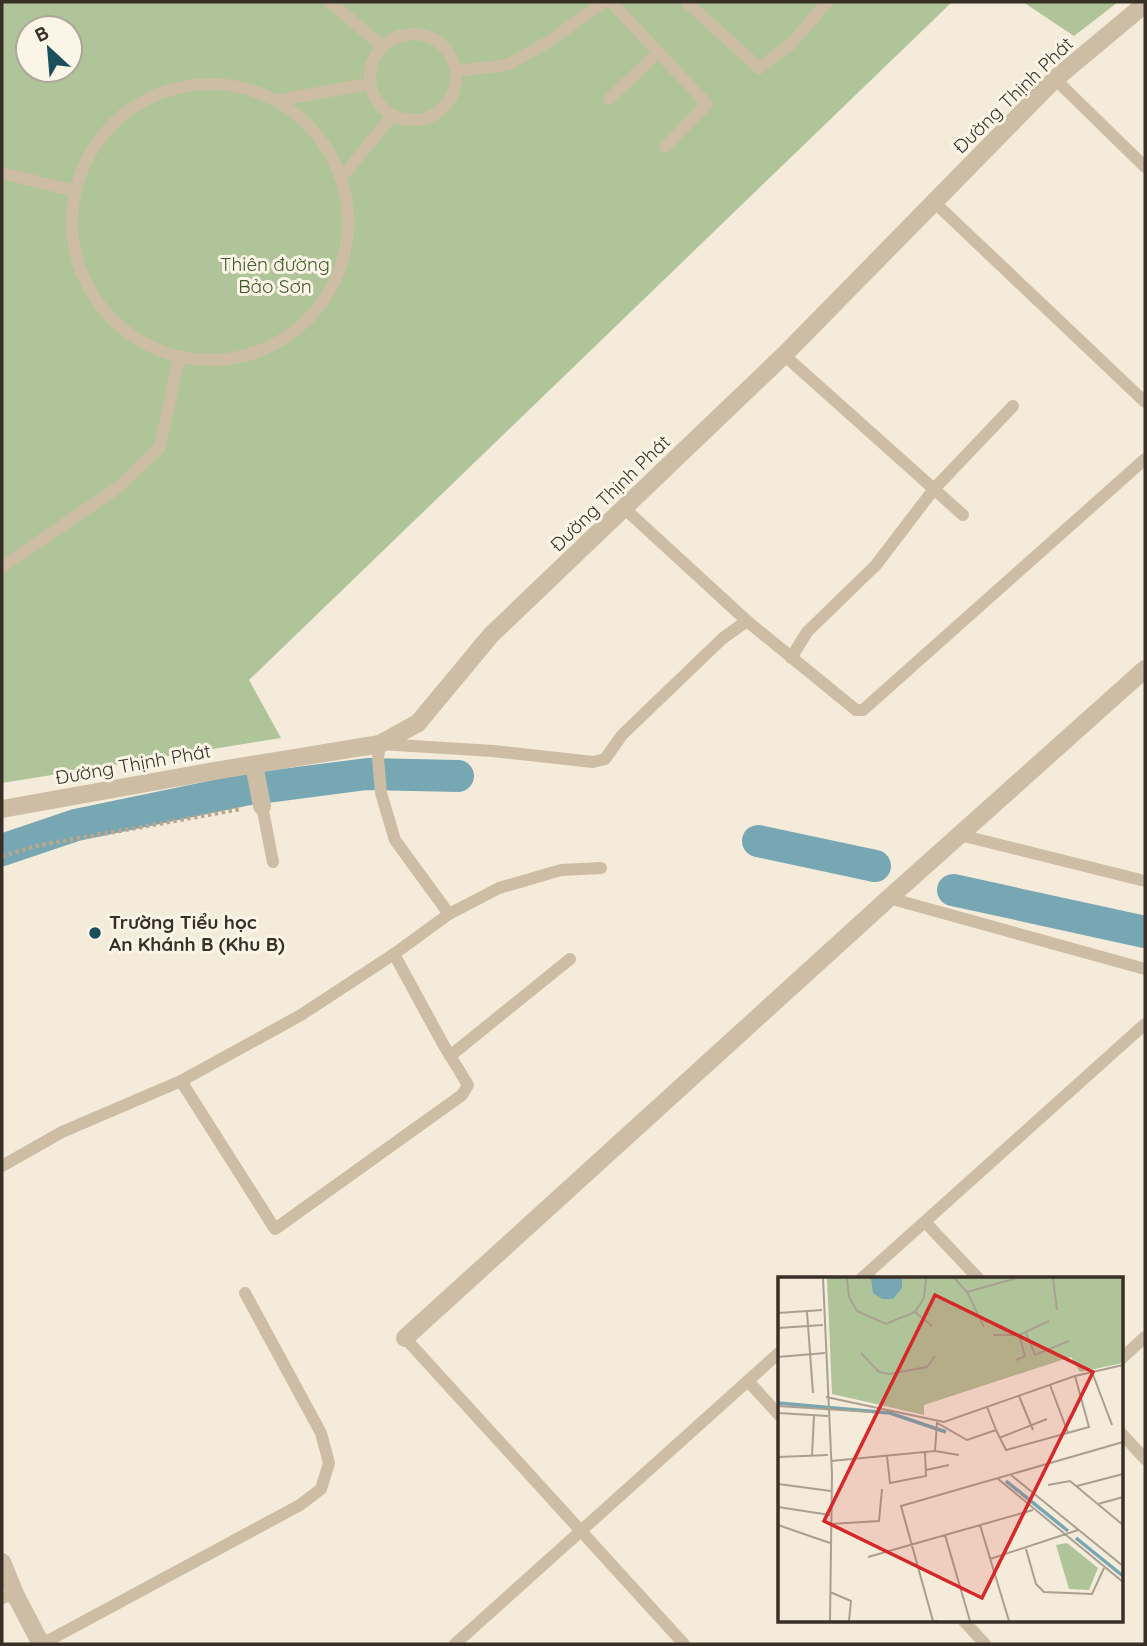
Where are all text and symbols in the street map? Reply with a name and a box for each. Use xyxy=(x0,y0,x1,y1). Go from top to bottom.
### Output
north arrow xyxy=(14,14,84,84)
text: B xyxy=(31,20,52,47)
street label: Đường Thịnh Phát xyxy=(948,32,1078,158)
park label: Thiên đường Bảo Sơn xyxy=(220,252,330,298)
street label: Đường Thịnh Phát xyxy=(545,430,675,556)
street label: Đường Thịnh Phát xyxy=(53,739,213,789)
place label: Trường Tiểu học An Khánh B (Khu B) xyxy=(109,910,285,956)
marker: Trường Tiểu học An Khánh B (Khu B) xyxy=(87,925,103,941)
inset map xyxy=(778,1277,1122,1622)

